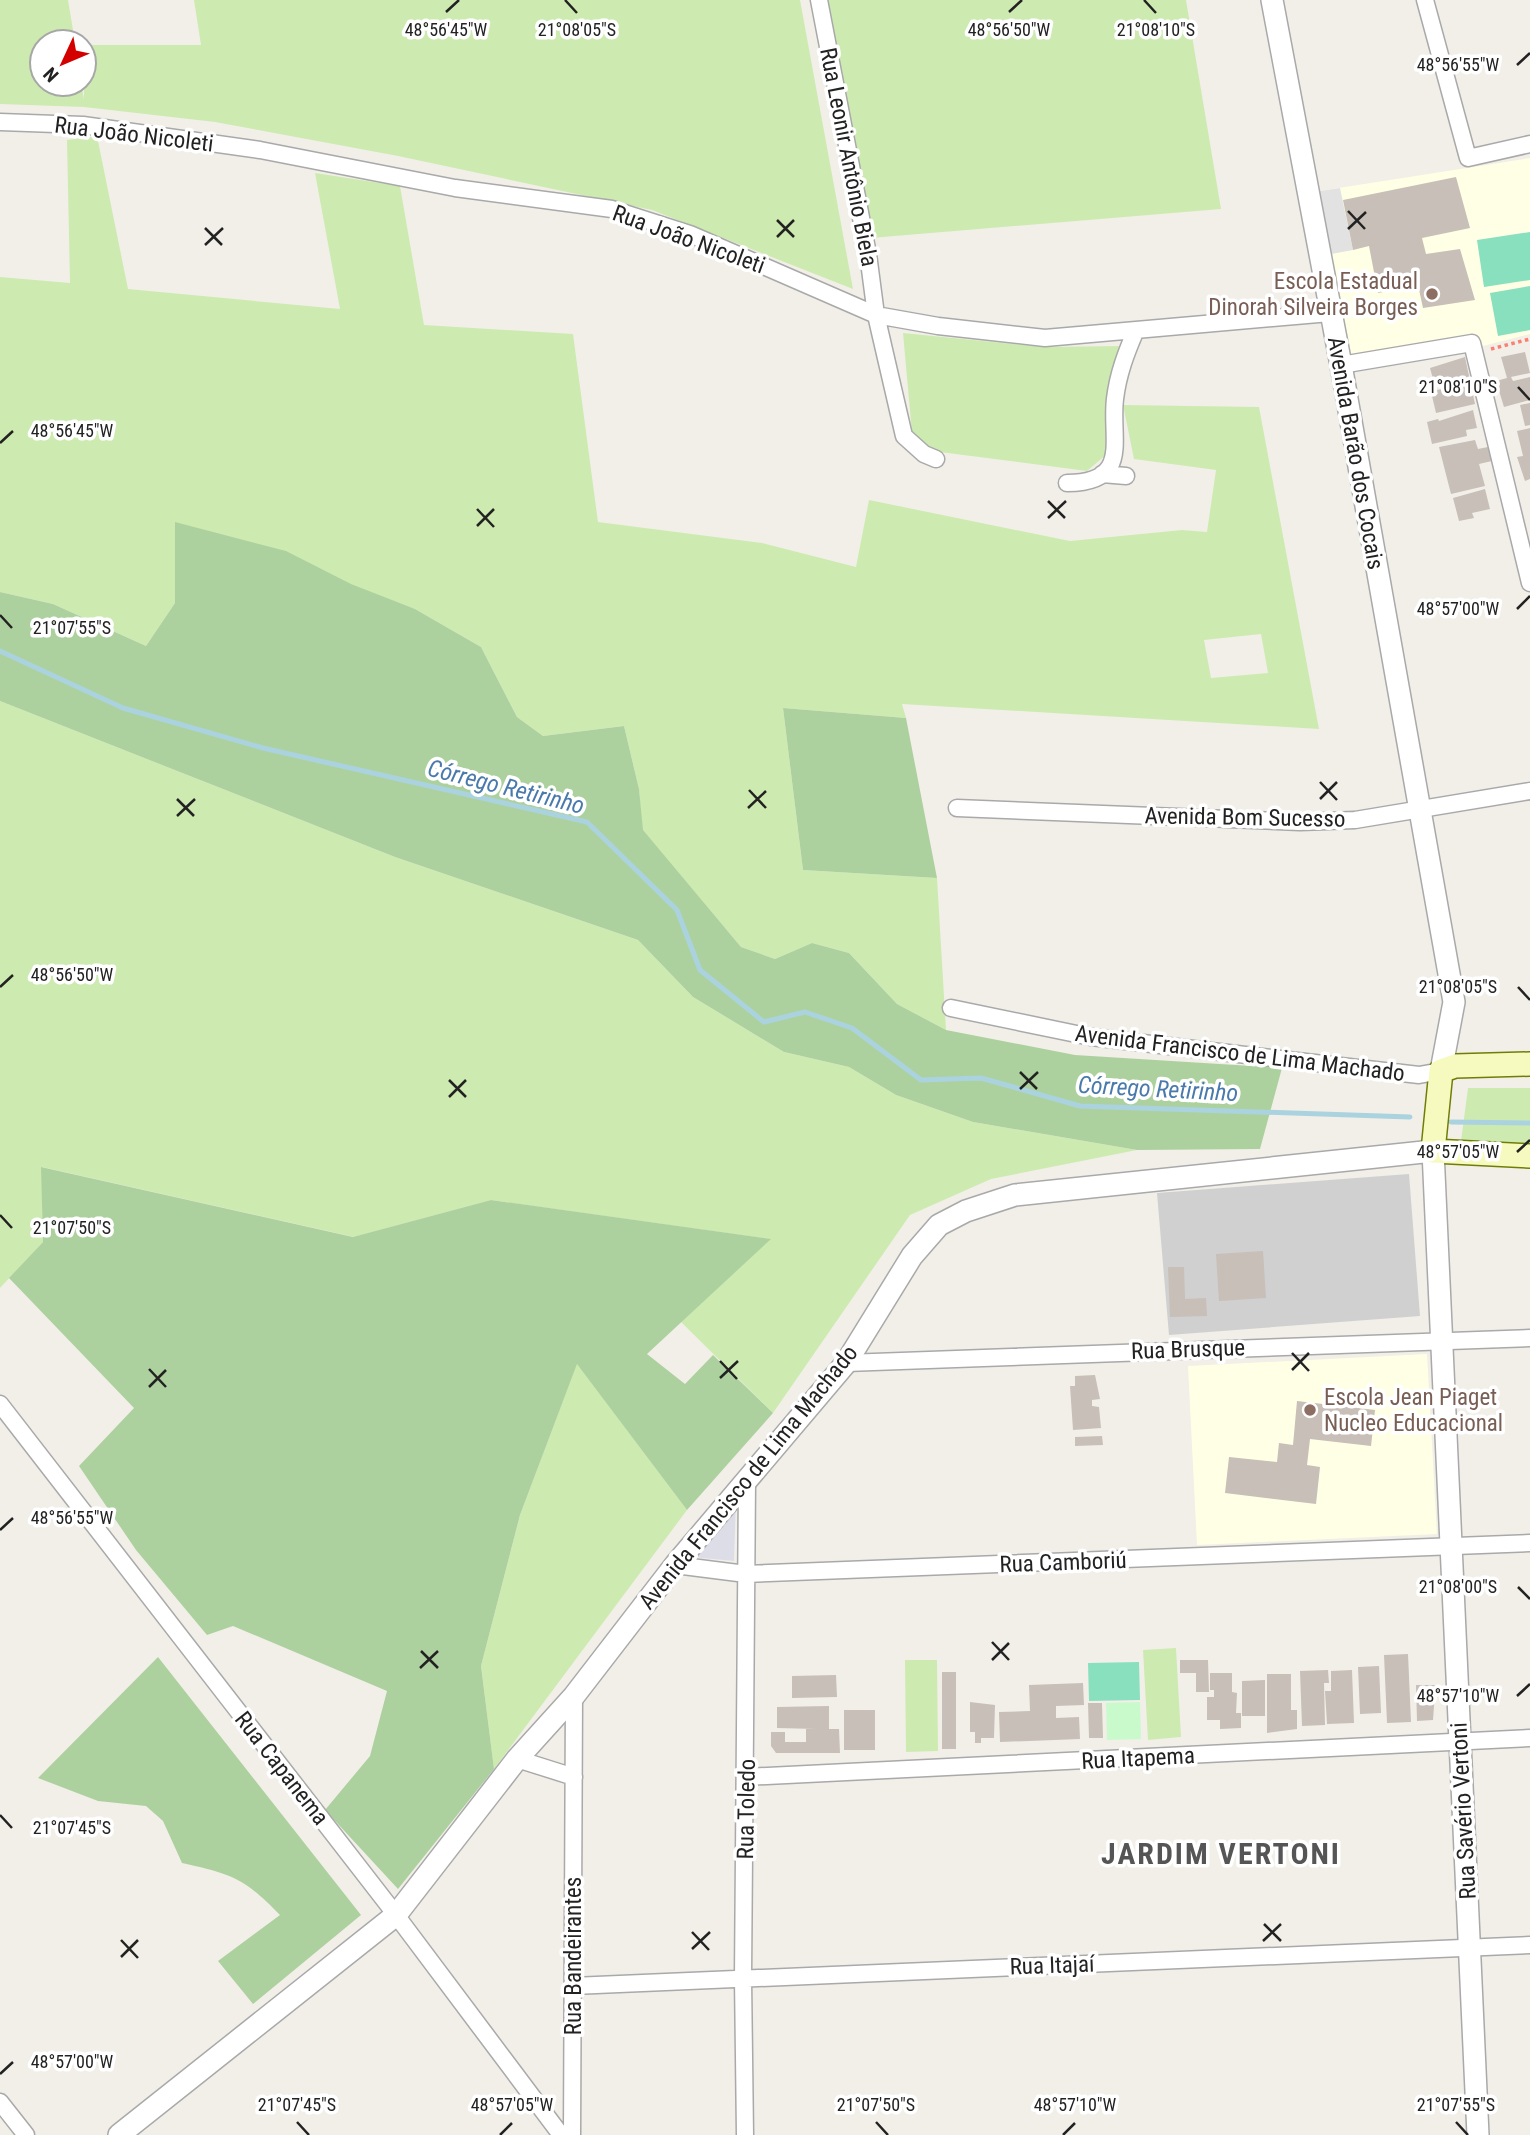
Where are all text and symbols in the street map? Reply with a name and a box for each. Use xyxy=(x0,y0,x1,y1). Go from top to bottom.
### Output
text: 48°56'45"W xyxy=(405,19,488,40)
text: 21°08'05"S xyxy=(538,19,616,40)
text: 48°56'50"W xyxy=(968,19,1051,40)
text: 21°08'10"S xyxy=(1117,19,1195,40)
north arrow xyxy=(28,28,98,98)
street label: Rua Leonir Antônio Biela xyxy=(814,45,883,269)
text: 48°56'55"W xyxy=(1417,54,1500,75)
text: N xyxy=(39,62,63,87)
street label: Rua João Nicoleti xyxy=(53,111,215,158)
street label: Rua João Nicoleti xyxy=(609,199,769,280)
place label: Escola Estadual Dinorah Silveira Borges xyxy=(1208,268,1418,321)
marker: Escola Estadual Dinorah Silveira Borges xyxy=(1424,286,1440,302)
street label: Avenida Barão dos Cocais xyxy=(1322,335,1389,572)
text: 21°08'10"S xyxy=(1419,376,1497,397)
text: 48°56'45"W xyxy=(31,420,114,441)
text: 48°57'00"W xyxy=(1417,598,1500,619)
text: 21°07'55"S xyxy=(33,617,111,638)
water label: Córrego Retirinho xyxy=(425,754,587,820)
street label: Avenida Bom Sucesso xyxy=(1144,802,1346,833)
text: 48°56'50"W xyxy=(31,964,114,985)
text: 21°08'05"S xyxy=(1419,976,1497,997)
street label: Avenida Francisco de Lima Machado xyxy=(1074,1020,1406,1087)
water label: Córrego Retirinho xyxy=(1077,1071,1239,1107)
text: 48°57'05"W xyxy=(1417,1141,1500,1162)
text: 21°07'50"S xyxy=(33,1217,111,1238)
street label: Rua Brusque xyxy=(1130,1334,1246,1365)
street label: Avenida Francisco de Lima Machado xyxy=(633,1340,863,1615)
place label: Escola Jean Piaget Nucleo Educacional xyxy=(1324,1384,1503,1437)
marker: Escola Jean Piaget Nucleo Educacional xyxy=(1302,1402,1318,1418)
text: 48°56'55"W xyxy=(31,1507,114,1528)
street label: Rua Camboriú xyxy=(999,1547,1127,1578)
text: 21°08'00"S xyxy=(1419,1576,1497,1597)
text: 48°57'10"W xyxy=(1417,1685,1500,1706)
street label: Rua Capanema xyxy=(229,1706,334,1830)
street label: Rua Savério Vertoni xyxy=(1445,1722,1482,1900)
street label: Rua Itapema xyxy=(1081,1742,1195,1775)
street label: Rua Toledo xyxy=(732,1758,761,1860)
text: 21°07'45"S xyxy=(33,1817,111,1838)
district label: JARDIM VERTONI xyxy=(1101,1836,1341,1871)
street label: Rua Bandeirantes xyxy=(560,1877,587,2035)
street label: Rua Itajaí xyxy=(1009,1950,1096,1980)
text: 48°57'00"W xyxy=(31,2051,114,2072)
text: 21°07'45"S xyxy=(258,2094,336,2115)
text: 48°57'05"W xyxy=(471,2094,554,2115)
text: 21°07'50"S xyxy=(837,2094,915,2115)
text: 48°57'10"W xyxy=(1034,2094,1117,2115)
text: 21°07'55"S xyxy=(1417,2094,1495,2115)

